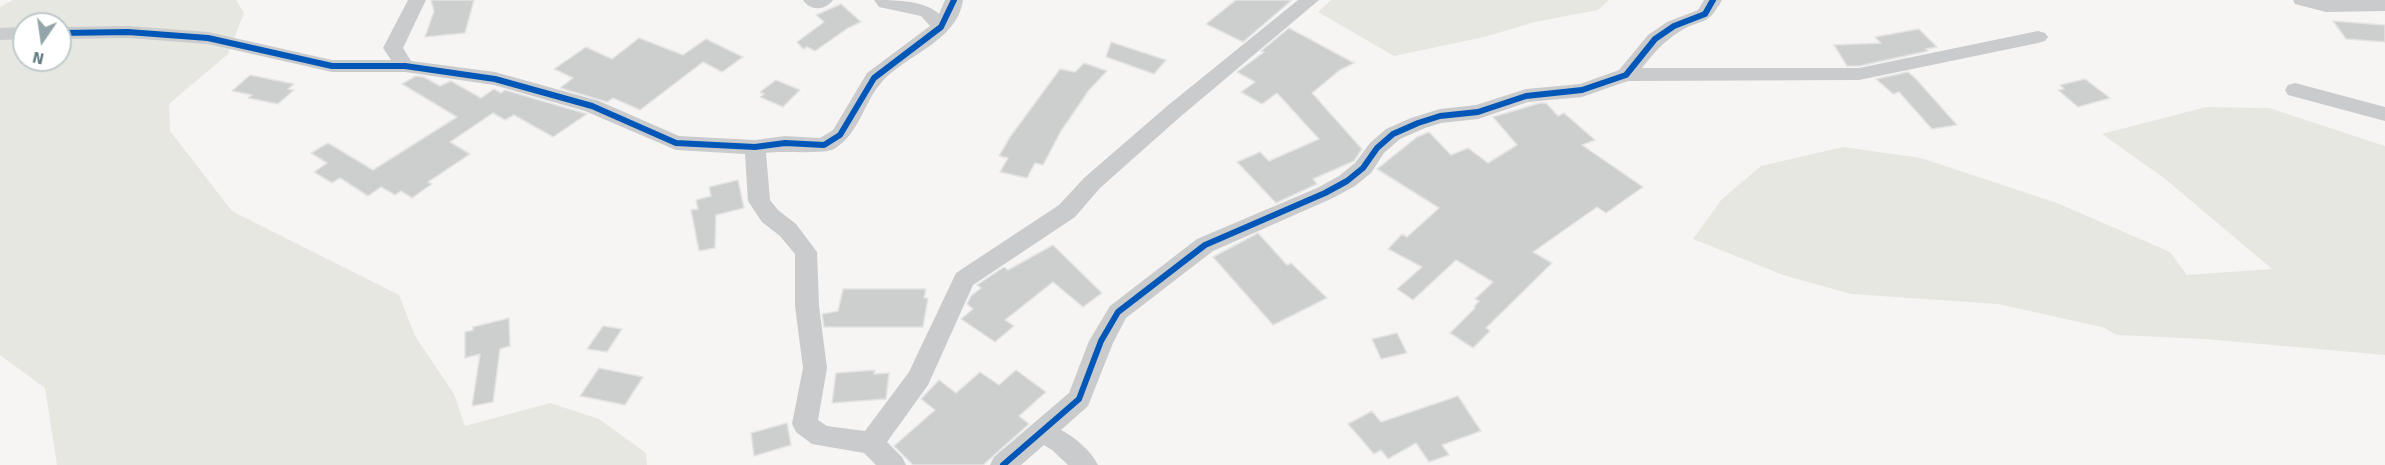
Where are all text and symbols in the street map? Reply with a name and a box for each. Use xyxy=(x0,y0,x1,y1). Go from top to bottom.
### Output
north arrow xyxy=(12,12,72,72)
text: N xyxy=(31,47,46,69)

